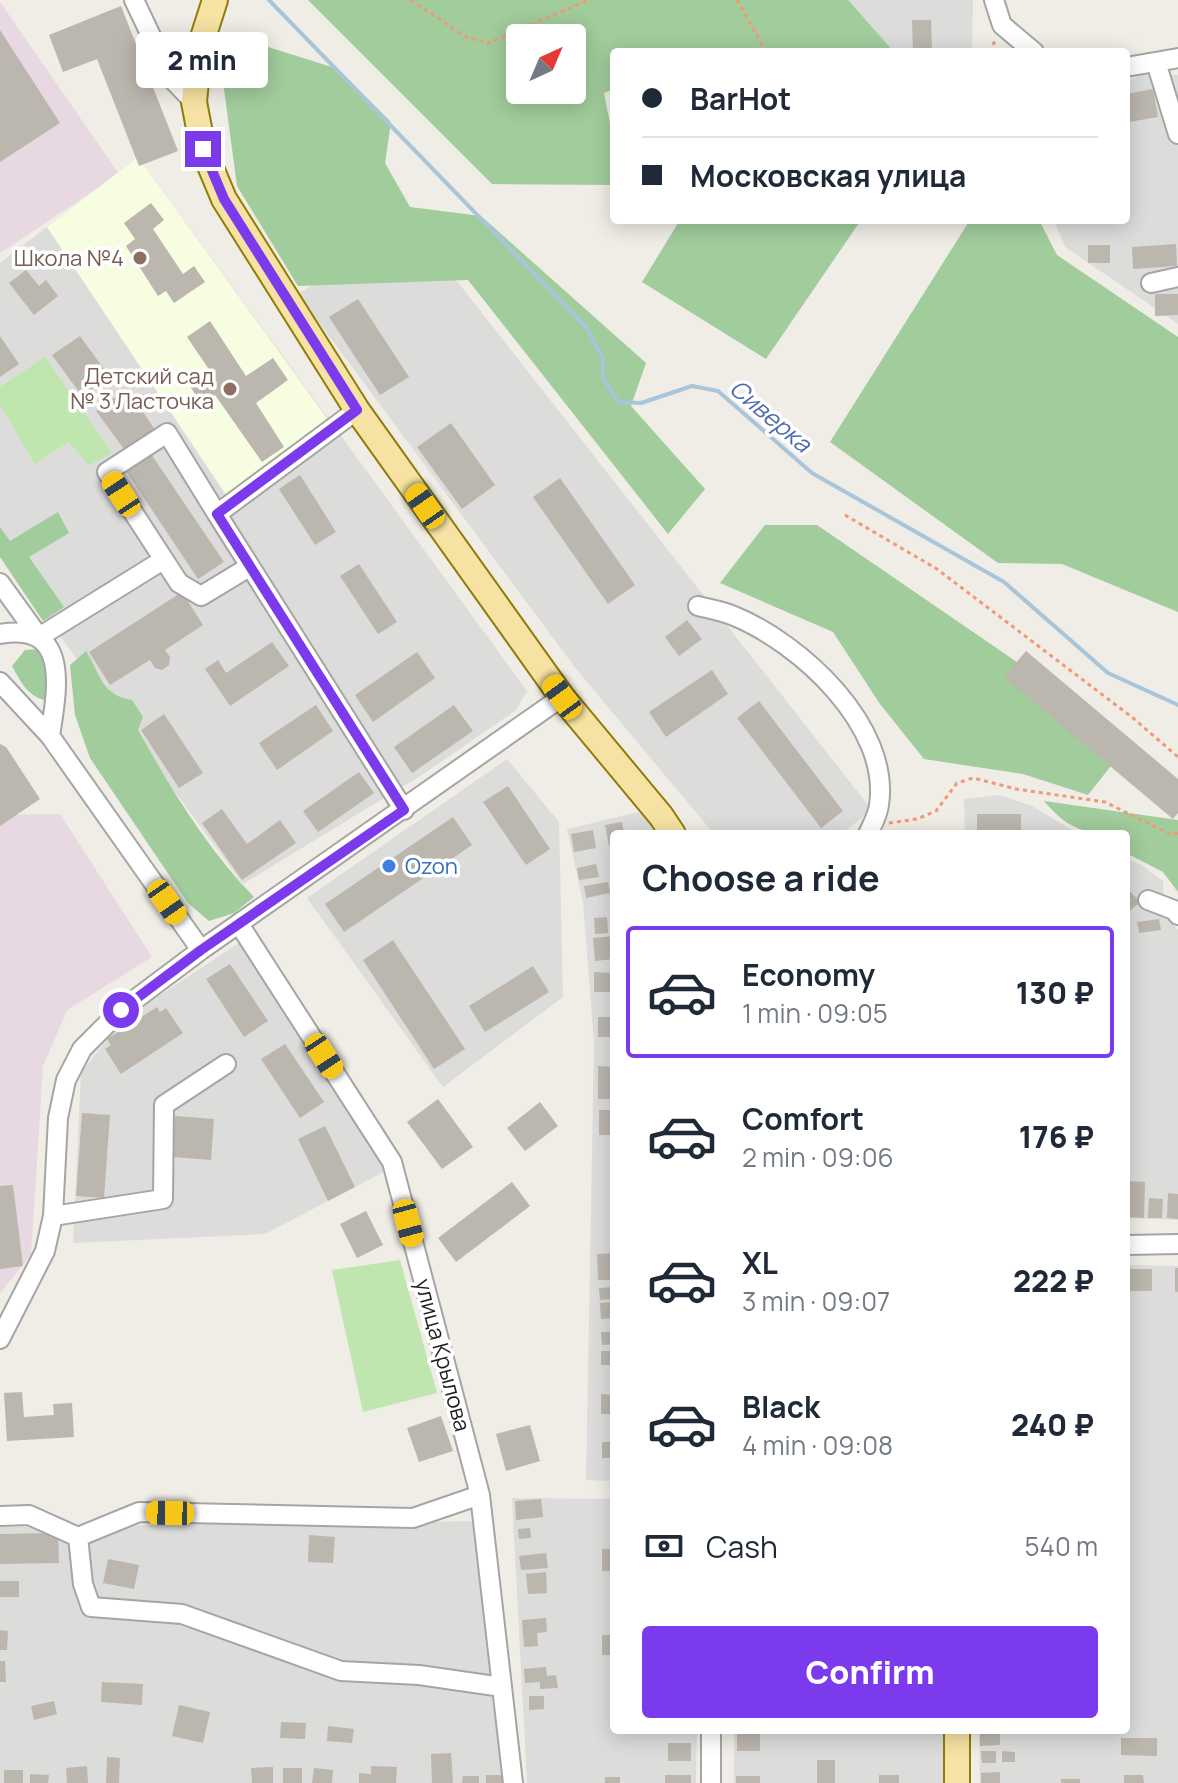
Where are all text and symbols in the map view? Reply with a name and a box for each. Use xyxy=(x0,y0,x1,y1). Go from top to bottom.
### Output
north arrow xyxy=(506,24,586,104)
map controls xyxy=(506,24,586,104)
callout: 2 min xyxy=(137,33,269,89)
text: 2 min xyxy=(168,42,236,78)
text: BarHot xyxy=(690,78,791,119)
route end xyxy=(185,131,221,167)
text: Московская улица xyxy=(690,155,966,196)
place label: Школа №4 xyxy=(14,243,124,273)
marker: Школа №4 xyxy=(131,249,149,267)
place label: Детский сад № 3 Ласточка xyxy=(70,361,214,416)
water label: Сиверка xyxy=(723,371,820,460)
marker: Детский сад № 3 Ласточка xyxy=(221,380,239,398)
car xyxy=(98,467,144,521)
car xyxy=(401,479,449,533)
car xyxy=(538,671,586,723)
place label: Ozon xyxy=(405,851,458,881)
text: Choose a ride xyxy=(642,853,880,902)
marker: Ozon xyxy=(380,857,398,875)
car xyxy=(143,875,191,929)
text: Economy xyxy=(742,954,875,995)
icon: car xyxy=(646,956,718,1028)
text: 130 ₽ xyxy=(1016,972,1094,1013)
route start xyxy=(103,992,139,1028)
text: 1 min · 09:05 xyxy=(742,995,888,1031)
car xyxy=(301,1029,347,1083)
text: Comfort xyxy=(742,1098,864,1139)
icon: car xyxy=(646,1100,718,1172)
text: 176 ₽ xyxy=(1019,1116,1094,1157)
text: 2 min · 09:06 xyxy=(742,1139,894,1175)
car xyxy=(390,1197,426,1249)
text: XL xyxy=(742,1242,778,1283)
icon: car xyxy=(646,1244,718,1316)
text: 222 ₽ xyxy=(1013,1260,1094,1301)
street label: улица Крылова xyxy=(408,1275,478,1435)
text: 3 min · 09:07 xyxy=(742,1283,890,1319)
text: Black xyxy=(742,1386,820,1427)
icon: car xyxy=(646,1388,718,1460)
text: 240 ₽ xyxy=(1011,1404,1094,1445)
text: 4 min · 09:08 xyxy=(742,1427,893,1463)
car xyxy=(146,1501,194,1525)
icon: cash xyxy=(642,1524,686,1568)
text: Cash xyxy=(706,1526,778,1567)
text: 540 m xyxy=(1025,1528,1098,1564)
button: Confirm xyxy=(642,1626,1098,1718)

